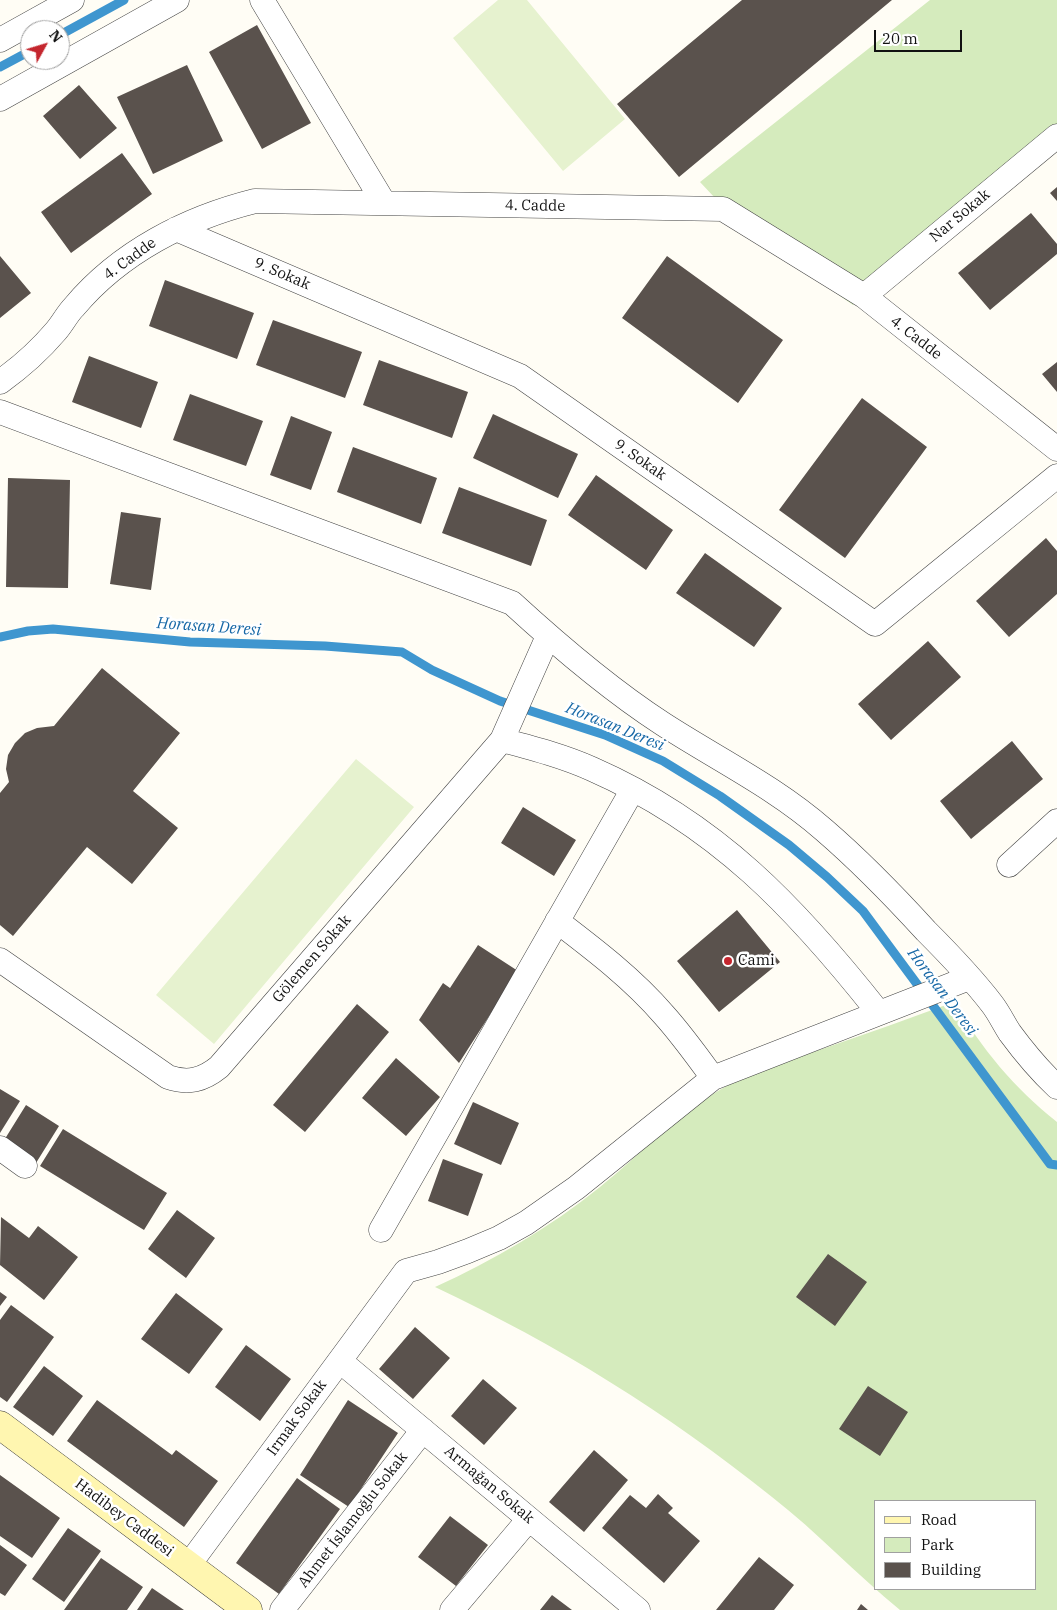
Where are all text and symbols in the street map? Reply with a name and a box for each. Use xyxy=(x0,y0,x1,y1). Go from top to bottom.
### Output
north arrow xyxy=(20,20,70,70)
scale bar xyxy=(877,20,964,52)
text: N xyxy=(45,26,66,46)
text: 20 m xyxy=(882,29,918,48)
street label: Nar Sokak xyxy=(926,186,994,246)
street label: 4. Cadde xyxy=(505,196,565,216)
street label: 4. Cadde xyxy=(100,234,160,284)
street label: 9. Sokak xyxy=(251,254,313,294)
street label: 4. Cadde xyxy=(887,312,945,364)
street label: 9. Sokak xyxy=(610,436,670,484)
water label: Horasan Deresi xyxy=(156,614,262,640)
water label: Horasan Deresi xyxy=(563,699,667,755)
street label: Gölemen Sokak xyxy=(269,912,355,1006)
water label: Horasan Deresi xyxy=(903,945,981,1039)
place label: Cami xyxy=(738,952,775,970)
marker: Cami xyxy=(722,955,734,967)
street label: Irmak Sokak xyxy=(263,1376,331,1460)
street label: Armağan Sokak xyxy=(440,1442,538,1528)
street label: Ahmet İslamoğlu Sokak xyxy=(294,1449,412,1591)
street label: Hadibey Caddesi xyxy=(71,1475,177,1561)
legend xyxy=(874,1500,1037,1590)
text: Road xyxy=(921,1510,957,1529)
text: Park xyxy=(921,1535,954,1554)
text: Building xyxy=(921,1560,981,1579)

